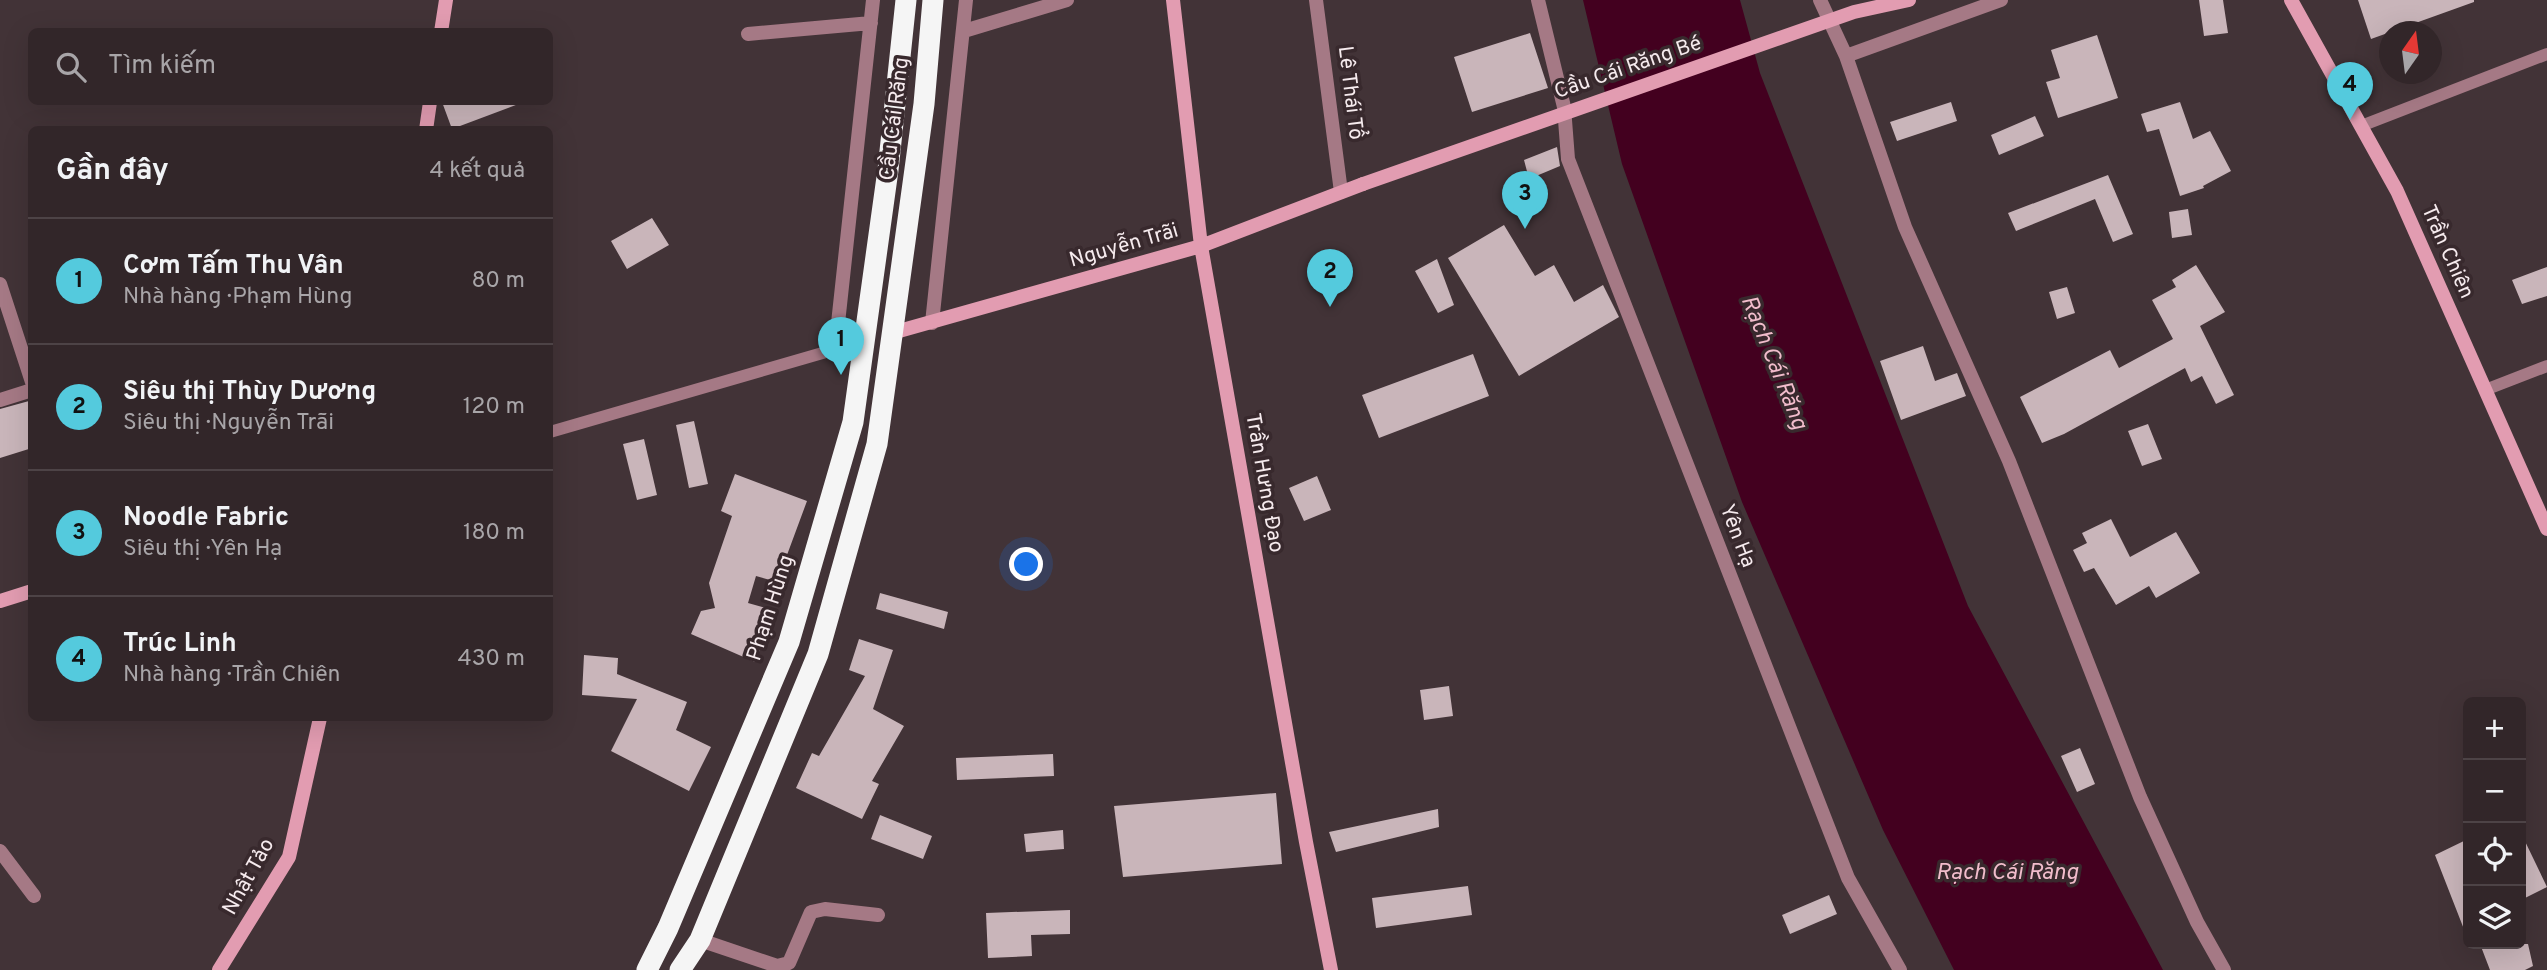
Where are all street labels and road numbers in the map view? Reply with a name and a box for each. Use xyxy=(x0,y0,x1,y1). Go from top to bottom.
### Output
street label: Cầu Cái Răng Bé xyxy=(1551,30,1705,106)
street label: Lê Thái Tổ xyxy=(1331,44,1371,141)
street label: Cầu Cái Răng xyxy=(874,56,916,182)
street label: Trần Chiên xyxy=(2414,201,2480,303)
street label: Nguyễn Trãi xyxy=(1066,217,1182,274)
street label: Trần Hưng Đạo xyxy=(1238,411,1290,555)
street label: Yên Hạ xyxy=(1713,501,1761,571)
street label: Phạm Hùng xyxy=(741,552,801,664)
street label: Nhật Tảo xyxy=(217,834,281,920)

